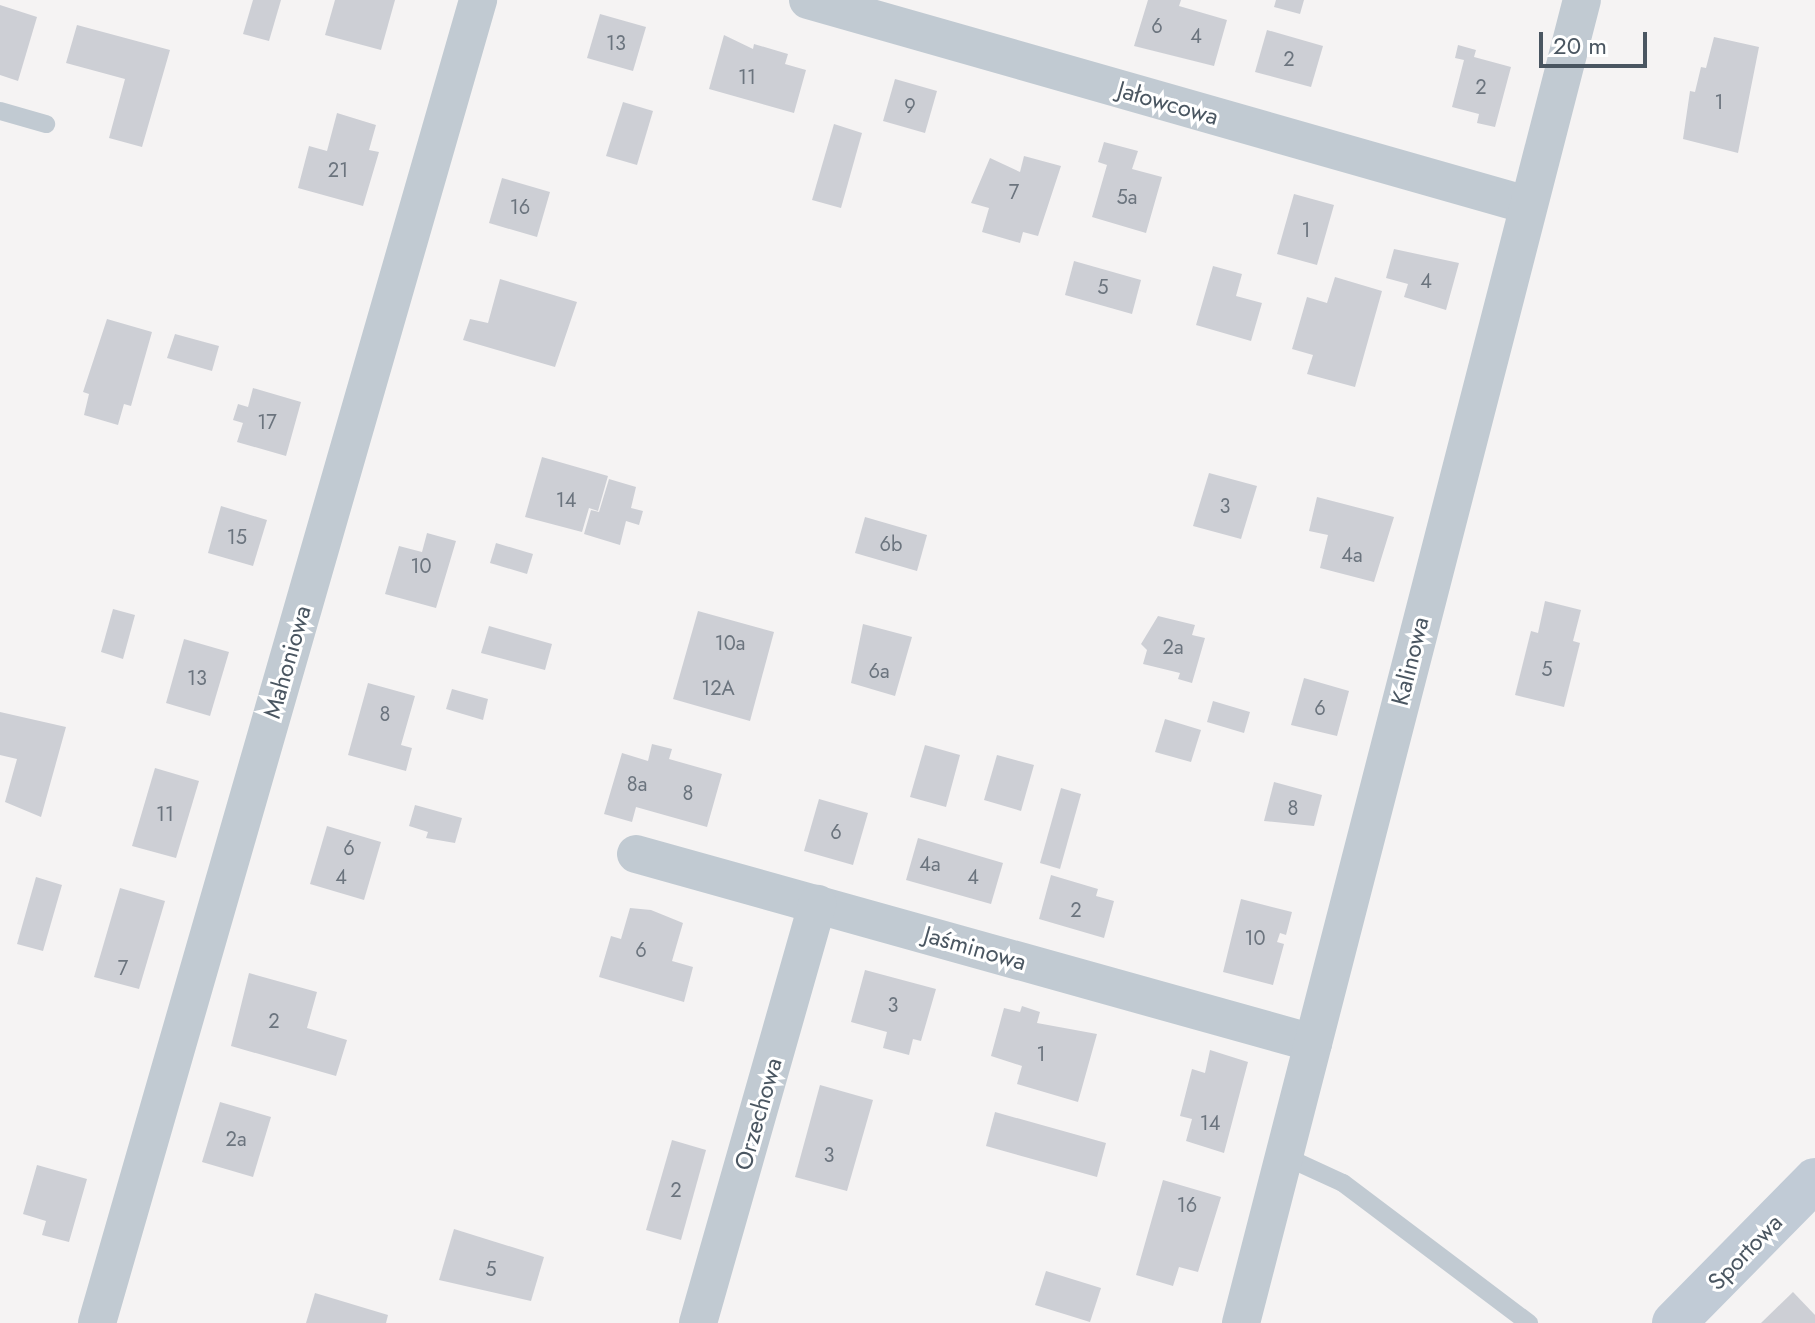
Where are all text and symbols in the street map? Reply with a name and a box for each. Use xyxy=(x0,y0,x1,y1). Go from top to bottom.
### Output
house number: 6 xyxy=(1151,14,1163,38)
scale bar xyxy=(1543,16,1651,66)
house number: 4 xyxy=(1190,24,1202,48)
text: 20 m xyxy=(1553,28,1607,63)
house number: 13 xyxy=(606,31,626,55)
house number: 2 xyxy=(1283,47,1295,71)
house number: 11 xyxy=(738,65,756,89)
street label: Jałowcowa xyxy=(1114,75,1222,131)
house number: 2 xyxy=(1475,75,1487,99)
house number: 1 xyxy=(1715,90,1723,114)
house number: 9 xyxy=(904,94,916,118)
house number: 21 xyxy=(328,158,348,182)
house number: 7 xyxy=(1009,180,1019,204)
house number: 5a xyxy=(1117,185,1137,209)
house number: 16 xyxy=(510,195,530,219)
house number: 1 xyxy=(1302,218,1310,242)
house number: 4 xyxy=(1420,269,1432,293)
house number: 5 xyxy=(1097,275,1109,299)
house number: 17 xyxy=(257,410,277,434)
house number: 14 xyxy=(556,488,576,512)
house number: 3 xyxy=(1220,494,1230,518)
house number: 15 xyxy=(227,525,247,549)
house number: 6b xyxy=(880,532,902,556)
house number: 4a xyxy=(1341,543,1363,567)
house number: 10 xyxy=(411,554,431,578)
street label: Mahoniowa xyxy=(257,602,317,722)
street label: Kalinowa xyxy=(1385,614,1435,708)
house number: 10a xyxy=(715,631,745,655)
house number: 2a xyxy=(1163,635,1183,659)
house number: 5 xyxy=(1541,657,1553,681)
house number: 6a xyxy=(868,659,890,683)
house number: 13 xyxy=(187,666,207,690)
house number: 12A xyxy=(701,676,735,700)
house number: 6 xyxy=(1314,696,1326,720)
house number: 8 xyxy=(380,702,390,726)
house number: 8a xyxy=(627,772,647,796)
house number: 8 xyxy=(683,781,693,805)
house number: 8 xyxy=(1288,796,1298,820)
house number: 11 xyxy=(156,802,174,826)
house number: 6 xyxy=(830,820,842,844)
house number: 6 xyxy=(343,836,355,860)
house number: 4a xyxy=(919,852,941,876)
house number: 4 xyxy=(335,865,347,889)
house number: 4 xyxy=(967,865,979,889)
house number: 2 xyxy=(1070,898,1082,922)
street label: Jaśminowa xyxy=(920,920,1030,976)
house number: 10 xyxy=(1245,926,1265,950)
house number: 6 xyxy=(635,938,647,962)
house number: 7 xyxy=(118,956,128,980)
house number: 3 xyxy=(888,993,898,1017)
house number: 2 xyxy=(268,1009,280,1033)
house number: 1 xyxy=(1037,1042,1045,1066)
street label: Orzechowa xyxy=(728,1054,788,1174)
house number: 14 xyxy=(1200,1111,1220,1135)
house number: 2a xyxy=(226,1127,246,1151)
house number: 3 xyxy=(824,1143,834,1167)
house number: 2 xyxy=(670,1178,682,1202)
house number: 16 xyxy=(1177,1193,1197,1217)
street label: Sportowa xyxy=(1702,1208,1788,1296)
house number: 5 xyxy=(485,1257,497,1281)

